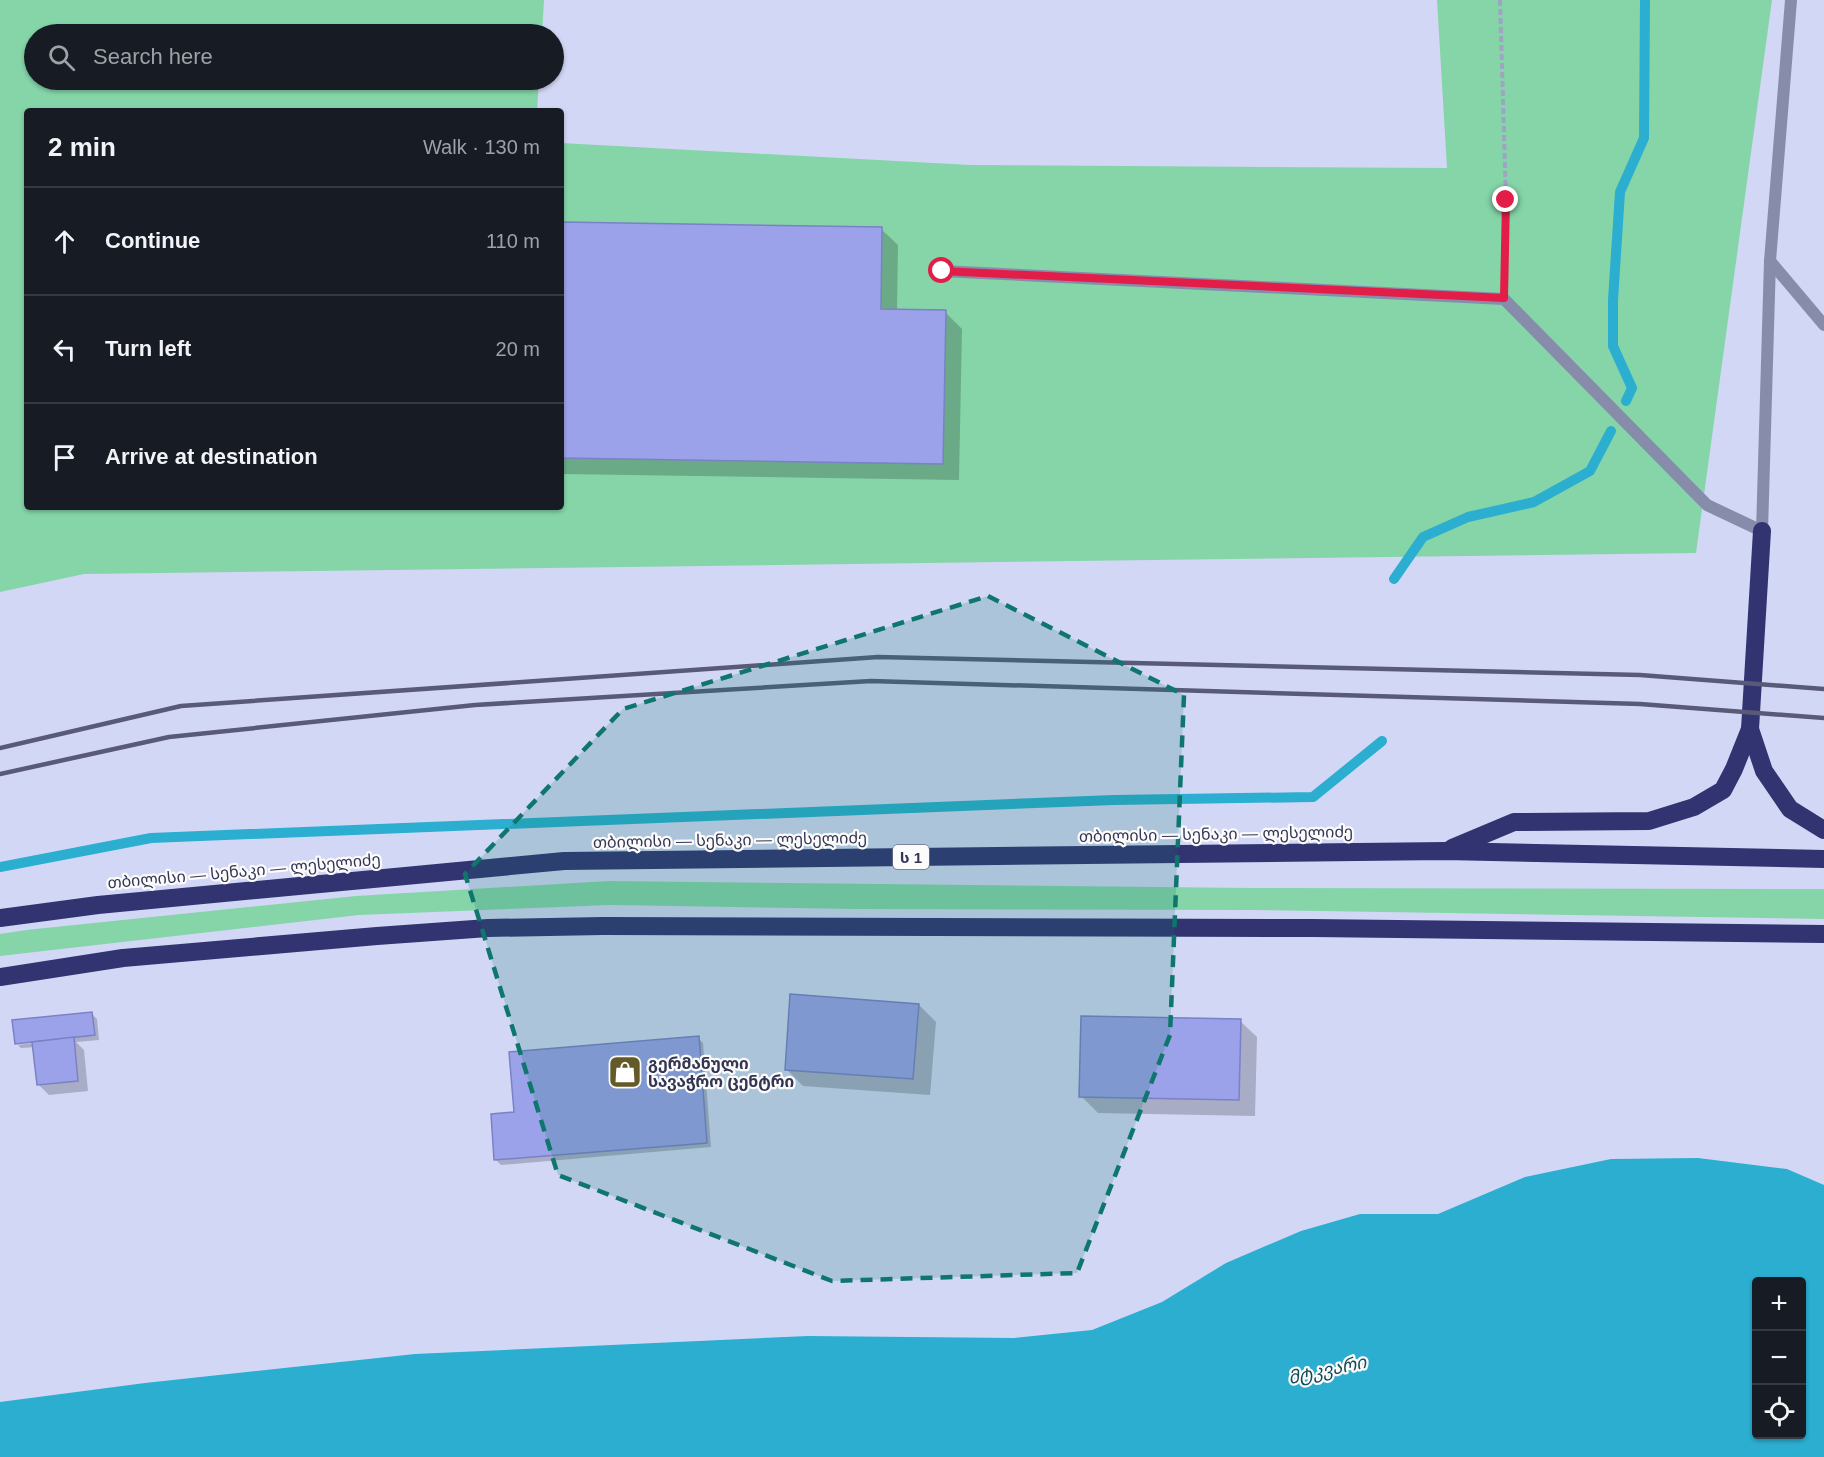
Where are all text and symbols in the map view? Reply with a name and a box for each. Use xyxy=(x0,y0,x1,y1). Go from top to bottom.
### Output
search box xyxy=(24,24,564,90)
icon: search xyxy=(45,41,78,74)
text: Search here xyxy=(93,44,213,69)
text: 2 min xyxy=(48,132,116,162)
text: Walk · 130 m xyxy=(423,136,540,158)
route end xyxy=(1492,186,1518,212)
icon: ahead xyxy=(48,225,81,258)
text: Continue xyxy=(105,228,200,253)
text: 110 m xyxy=(486,230,540,252)
route start xyxy=(928,257,954,283)
icon: left xyxy=(48,333,81,366)
text: Turn left xyxy=(105,336,191,361)
text: 20 m xyxy=(496,338,540,360)
icon: arrive xyxy=(48,441,81,474)
text: Arrive at destination xyxy=(105,444,318,469)
street label: თბილისი — სენაკი — ლესელიძე xyxy=(1079,823,1353,847)
street label: თბილისი — სენაკი — ლესელიძე xyxy=(593,829,867,853)
road number: ს 1 xyxy=(893,845,929,869)
street label: თბილისი — სენაკი — ლესელიძე xyxy=(107,851,381,893)
shop icon: გერმანული სავაჭრო ცენტრი xyxy=(607,1054,643,1090)
place label: გერმანული სავაჭრო ცენტრი xyxy=(648,1055,794,1091)
map controls xyxy=(1752,1277,1806,1439)
button: + xyxy=(1752,1277,1806,1331)
button: − xyxy=(1752,1331,1806,1385)
water label: მტკვარი xyxy=(1286,1352,1369,1389)
button: locate xyxy=(1752,1385,1806,1439)

